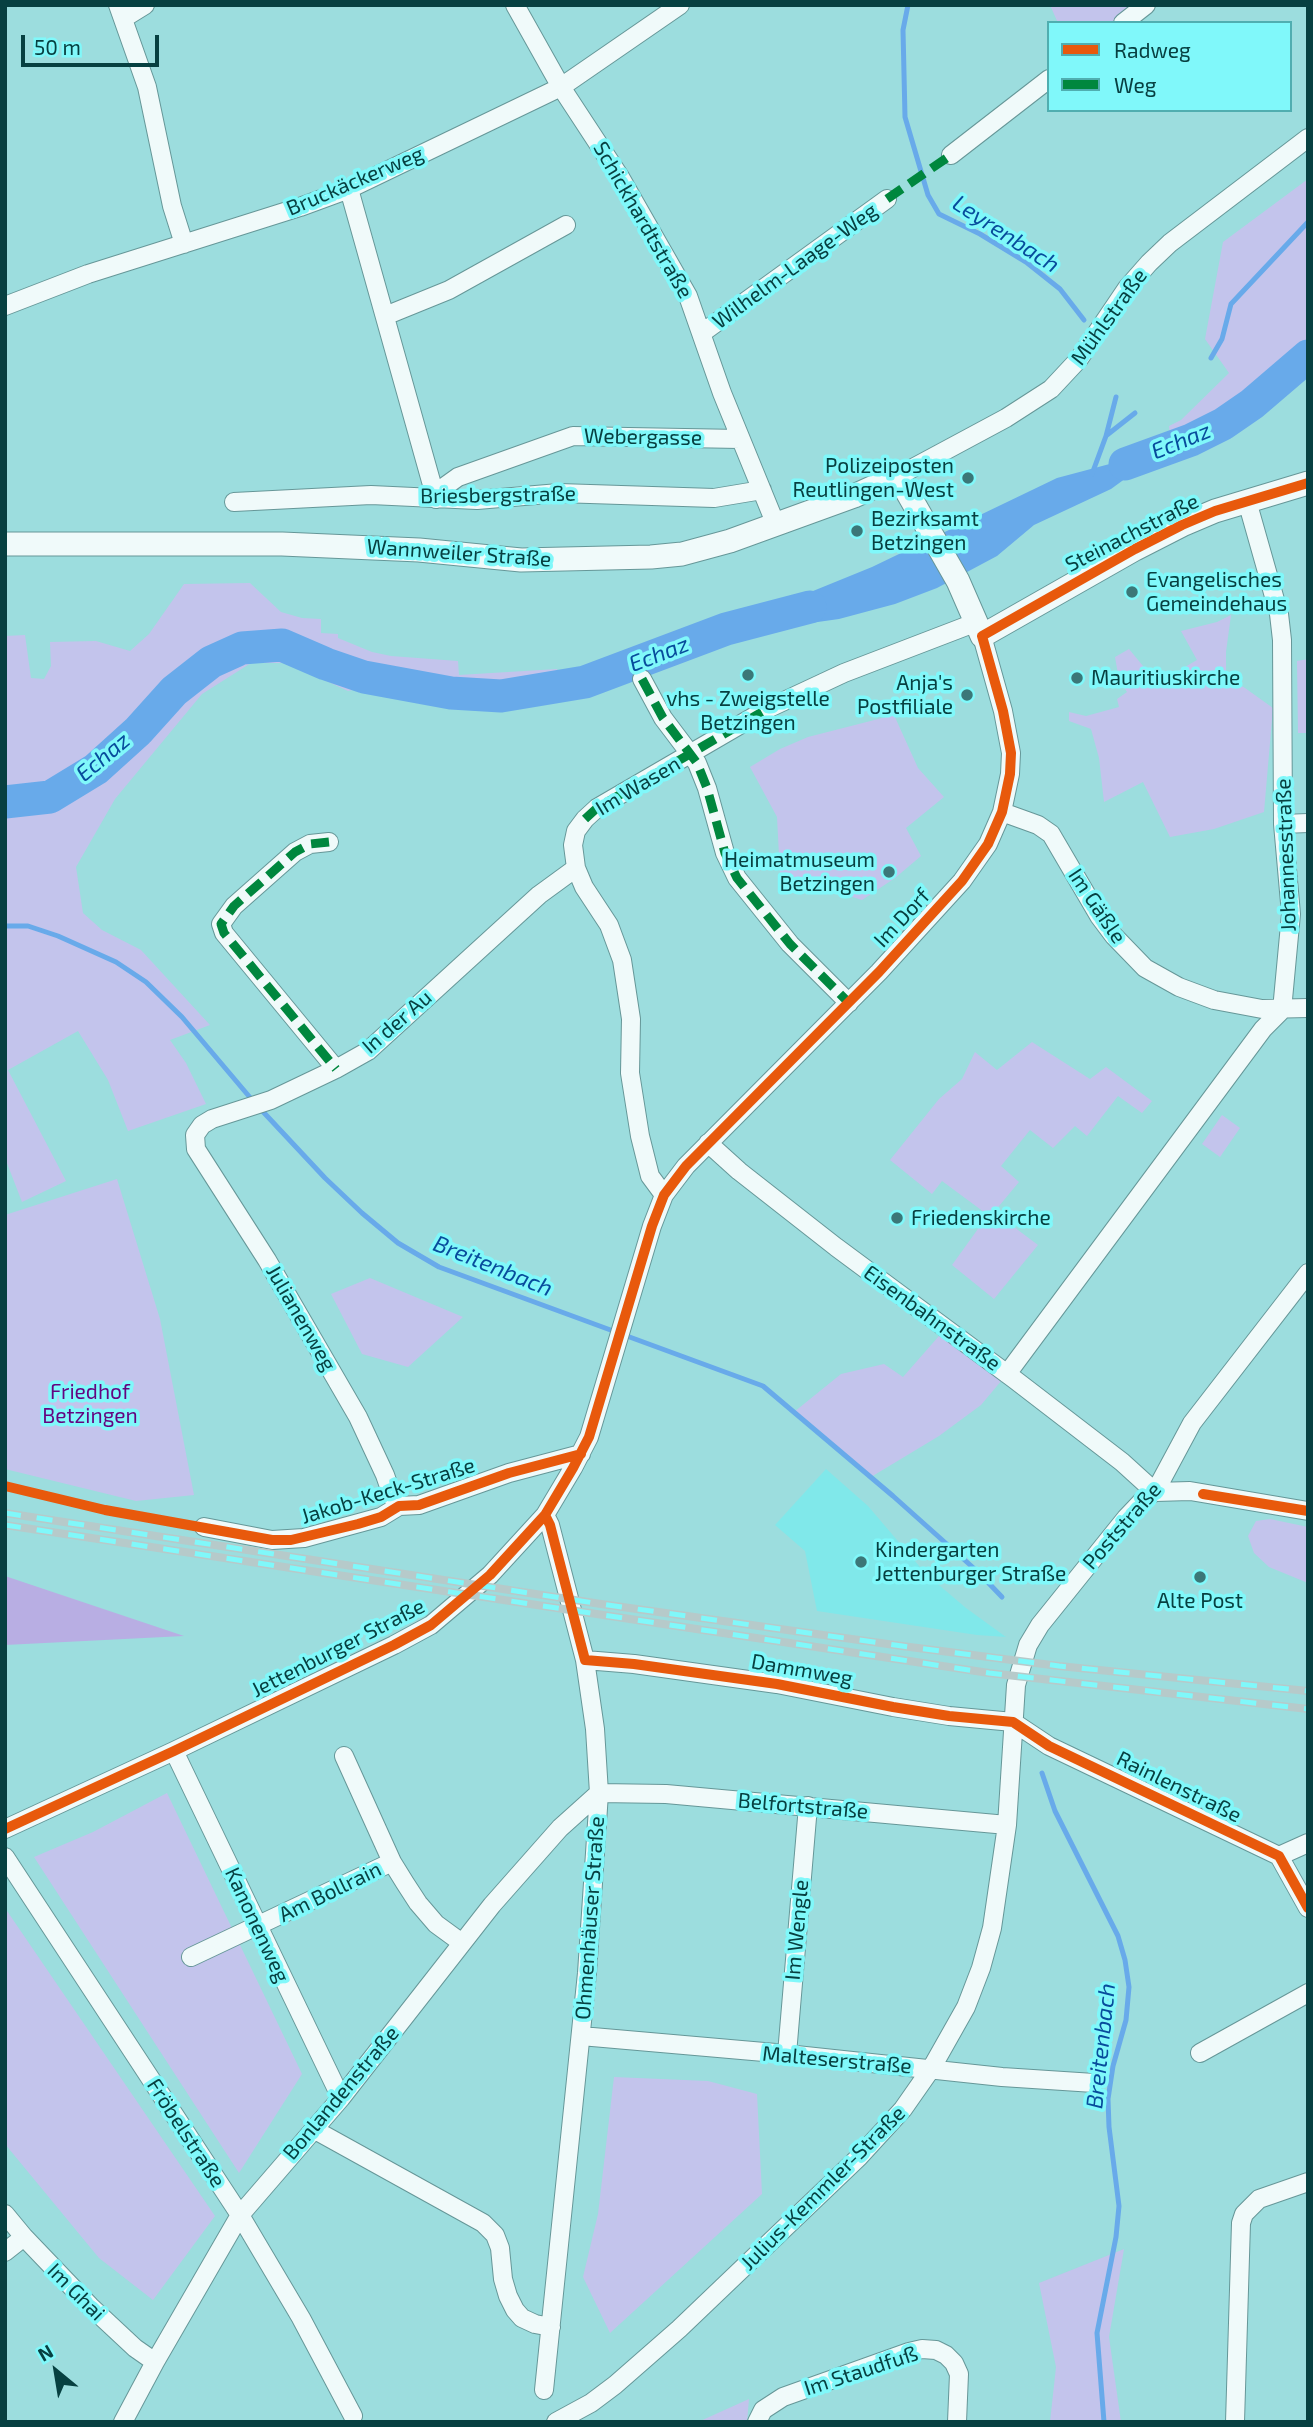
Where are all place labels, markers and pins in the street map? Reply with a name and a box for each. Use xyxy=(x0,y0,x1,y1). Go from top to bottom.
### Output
place label: Polizeiposten Reutlingen-West xyxy=(792,453,954,503)
marker: Polizeiposten Reutlingen-West xyxy=(960,470,976,486)
place label: Bezirksamt Betzingen xyxy=(871,506,979,556)
marker: Bezirksamt Betzingen xyxy=(849,523,865,539)
place label: Evangelisches Gemeindehaus xyxy=(1146,567,1287,617)
marker: Evangelisches Gemeindehaus xyxy=(1124,584,1140,600)
place label: Mauritiuskirche xyxy=(1091,665,1240,691)
marker: vhs - Zweigstelle Betzingen xyxy=(740,667,756,683)
place label: Anja's Postfiliale xyxy=(857,670,953,720)
marker: Mauritiuskirche xyxy=(1069,670,1085,686)
place label: vhs - Zweigstelle Betzingen xyxy=(666,686,830,736)
marker: Anja's Postfiliale xyxy=(959,687,975,703)
place label: Heimatmuseum Betzingen xyxy=(724,847,875,897)
marker: Heimatmuseum Betzingen xyxy=(881,864,897,880)
place label: Friedenskirche xyxy=(911,1205,1051,1231)
marker: Friedenskirche xyxy=(889,1210,905,1226)
place label: Kindergarten Jettenburger Straße xyxy=(875,1537,1066,1587)
marker: Kindergarten Jettenburger Straße xyxy=(853,1554,869,1570)
marker: Alte Post xyxy=(1192,1569,1208,1585)
place label: Alte Post xyxy=(1157,1588,1243,1614)

